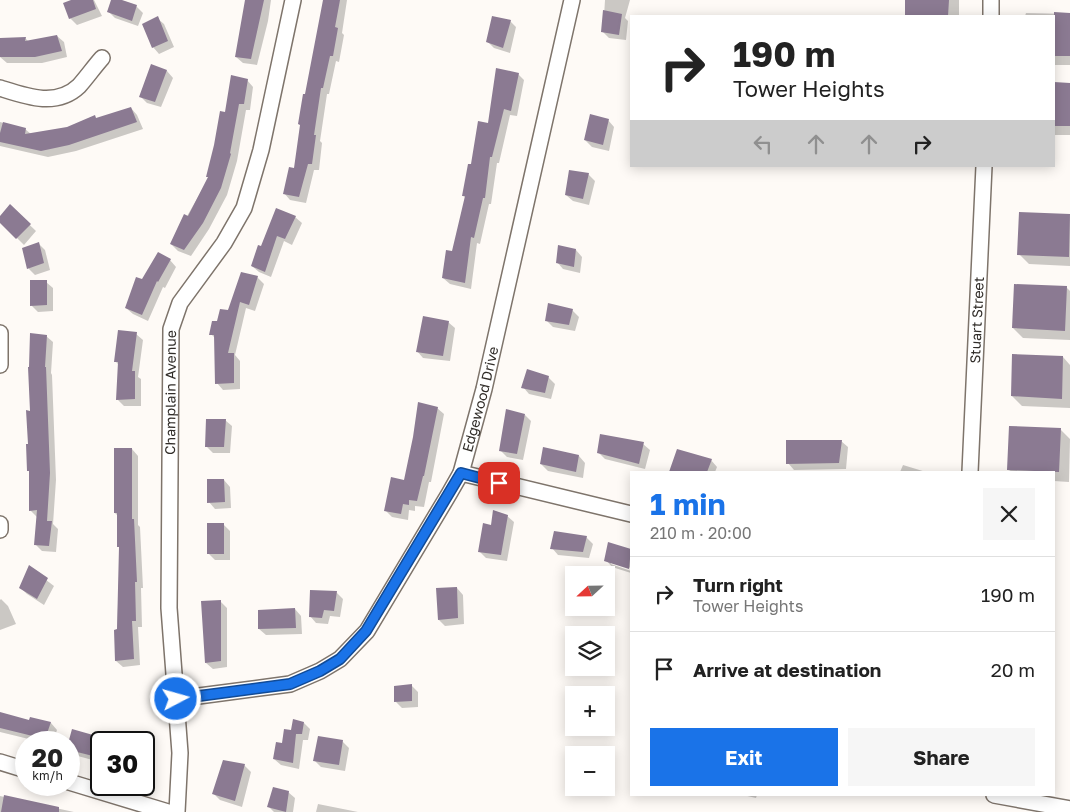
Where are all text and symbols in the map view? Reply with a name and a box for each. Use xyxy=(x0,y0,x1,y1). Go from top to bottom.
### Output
text: 190 m xyxy=(733,33,835,75)
icon: right xyxy=(650,35,715,100)
text: Tower Heights xyxy=(733,75,885,102)
icon: left xyxy=(749,130,777,158)
icon: ahead xyxy=(802,130,830,158)
icon: ahead xyxy=(855,130,883,158)
icon: right xyxy=(908,130,936,158)
street label: Stuart Street xyxy=(966,276,987,364)
street label: Champlain Avenue xyxy=(161,330,179,455)
street label: Edgewood Drive xyxy=(458,345,501,454)
pin xyxy=(478,462,520,504)
icon: arrive xyxy=(485,469,513,497)
text: 1 min xyxy=(650,486,726,522)
button: close xyxy=(983,488,1035,540)
text: 210 m · 20:00 xyxy=(650,523,752,543)
north arrow xyxy=(565,566,615,616)
map controls xyxy=(565,566,615,796)
text: Turn right xyxy=(693,573,783,596)
icon: right xyxy=(650,580,678,608)
text: 190 m xyxy=(981,583,1035,606)
text: Tower Heights xyxy=(693,596,803,616)
button: layers xyxy=(565,626,615,676)
icon: arrive xyxy=(650,655,678,683)
text: Arrive at destination xyxy=(693,658,881,681)
text: 20 m xyxy=(991,658,1035,681)
position arrow xyxy=(149,672,201,724)
button: + xyxy=(565,686,615,736)
button: Exit xyxy=(650,728,838,786)
button: Share xyxy=(848,728,1035,786)
speed limit sign: 30 xyxy=(90,731,155,796)
text: 20 xyxy=(32,742,63,773)
button: − xyxy=(565,746,615,796)
text: km/h xyxy=(32,768,63,783)

